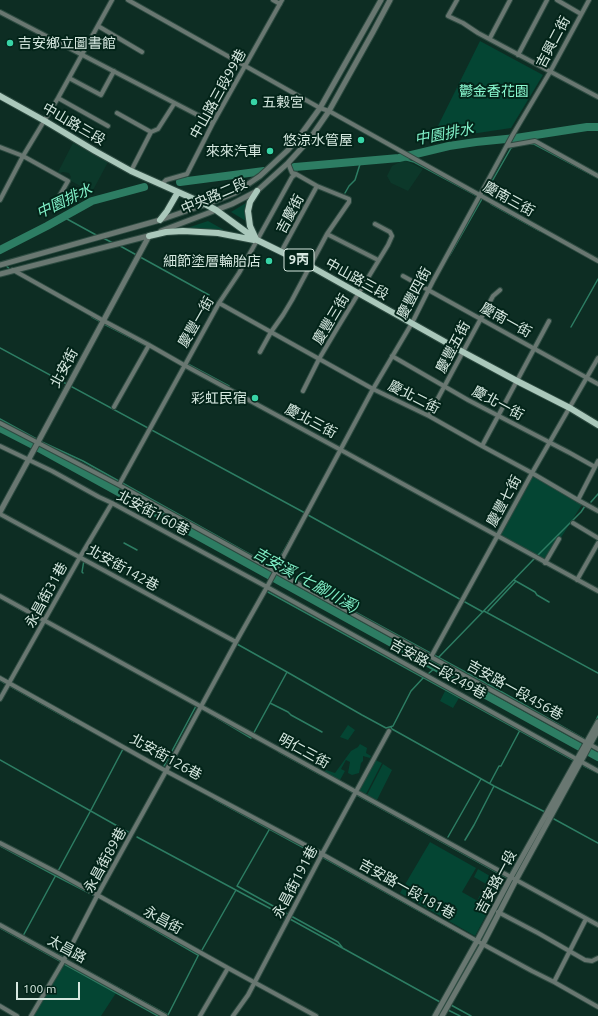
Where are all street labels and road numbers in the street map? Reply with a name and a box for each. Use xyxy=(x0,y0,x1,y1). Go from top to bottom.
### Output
street label: 吉興二街 xyxy=(532,13,574,71)
street label: 中山路三段99巷 xyxy=(186,46,250,142)
street label: 中山路三段 xyxy=(39,99,109,149)
street label: 中央路二段 xyxy=(179,175,249,217)
street label: 慶南三街 xyxy=(480,178,538,220)
street label: 吉慶街 xyxy=(273,192,307,236)
road number: 9丙 xyxy=(284,249,314,271)
street label: 中山路三段 xyxy=(322,255,392,303)
street label: 慶豐四街 xyxy=(393,264,435,322)
street label: 慶豐三街 xyxy=(309,291,353,347)
street label: 慶豐一街 xyxy=(175,294,217,350)
street label: 慶南一街 xyxy=(477,299,535,341)
street label: 慶豐五街 xyxy=(432,318,474,376)
street label: 北安街 xyxy=(47,346,81,390)
street label: 慶北二街 xyxy=(385,377,443,417)
street label: 慶北一街 xyxy=(469,382,527,424)
street label: 慶北三街 xyxy=(282,400,340,442)
street label: 慶豐七街 xyxy=(483,472,525,530)
street label: 北安街160巷 xyxy=(114,487,192,539)
street label: 北安街142巷 xyxy=(84,541,162,595)
street label: 永昌街31巷 xyxy=(21,560,71,630)
street label: 吉安路一段249巷 xyxy=(387,636,489,702)
street label: 吉安路一段456巷 xyxy=(464,657,566,723)
street label: 北安街126巷 xyxy=(127,730,205,784)
street label: 明仁三街 xyxy=(275,730,333,772)
street label: 永昌街89巷 xyxy=(80,825,130,895)
street label: 永昌街191巷 xyxy=(269,843,321,921)
street label: 吉安路一段 xyxy=(472,847,520,917)
street label: 吉安路一段181巷 xyxy=(356,856,458,922)
street label: 永昌街 xyxy=(141,902,185,938)
street label: 太昌路 xyxy=(45,931,89,967)

